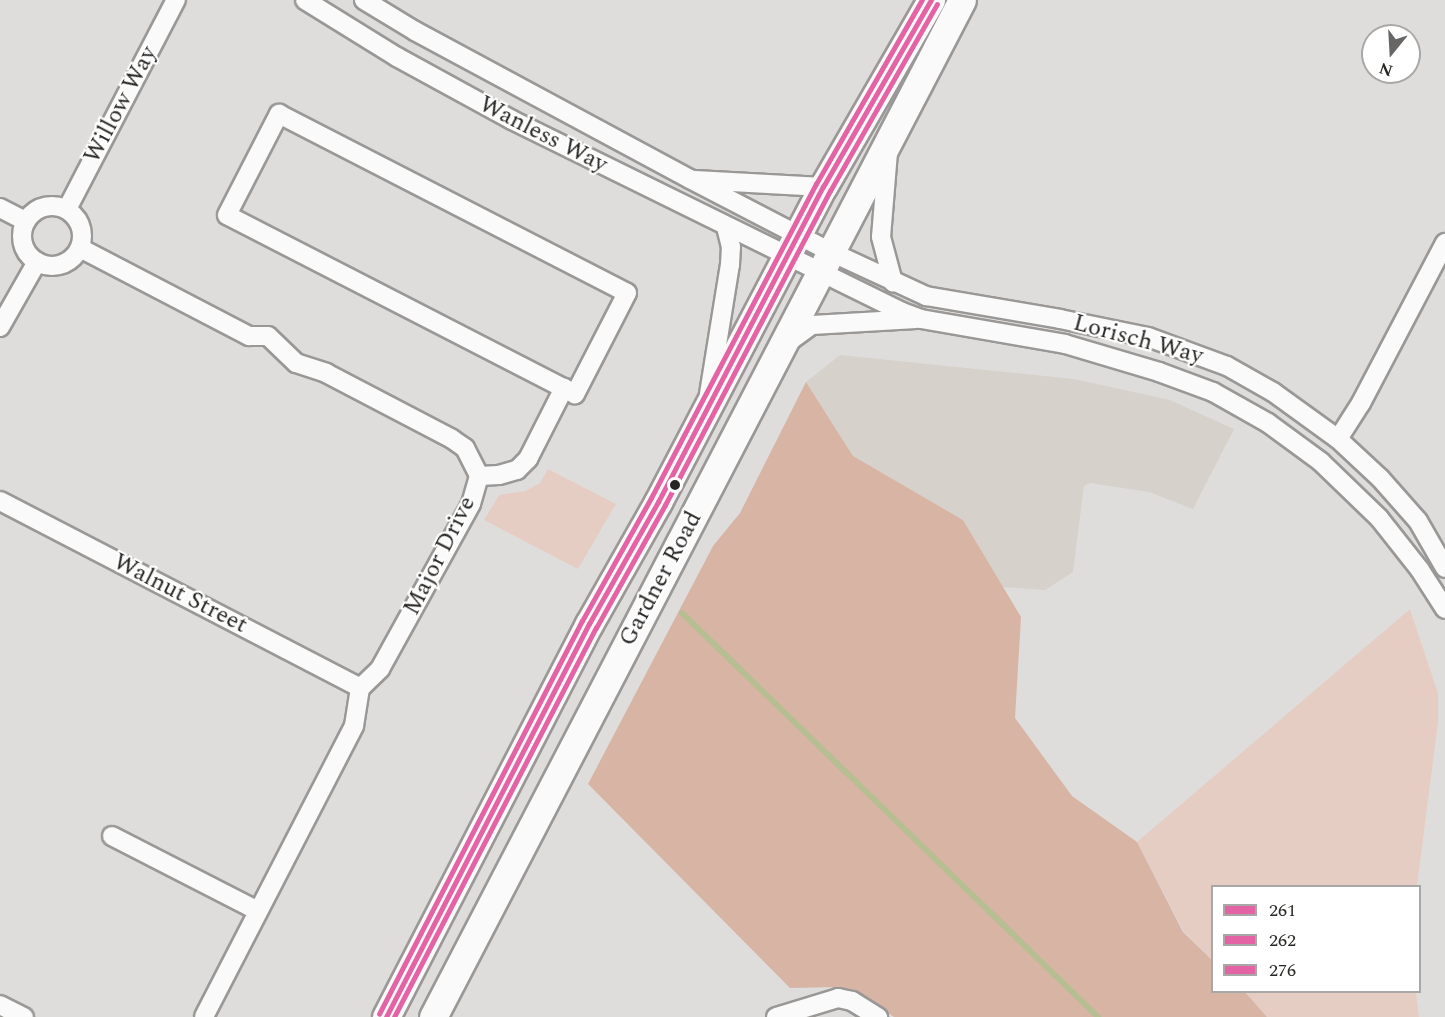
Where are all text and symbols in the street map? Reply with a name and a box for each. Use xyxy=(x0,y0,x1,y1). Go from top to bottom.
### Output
north arrow xyxy=(1361,24,1421,84)
street label: Willow Way xyxy=(78,42,164,168)
text: N xyxy=(1376,56,1396,83)
street label: Wanless Way xyxy=(474,90,612,180)
street label: Lorisch Way xyxy=(1070,309,1206,371)
unlabelled marker xyxy=(669,479,681,491)
street label: Major Drive xyxy=(398,492,482,620)
street label: Gardner Road xyxy=(613,507,709,651)
street label: Walnut Street xyxy=(108,548,252,640)
legend xyxy=(1211,885,1421,993)
text: 261 xyxy=(1269,897,1296,924)
text: 262 xyxy=(1269,927,1296,954)
text: 276 xyxy=(1269,957,1296,984)

